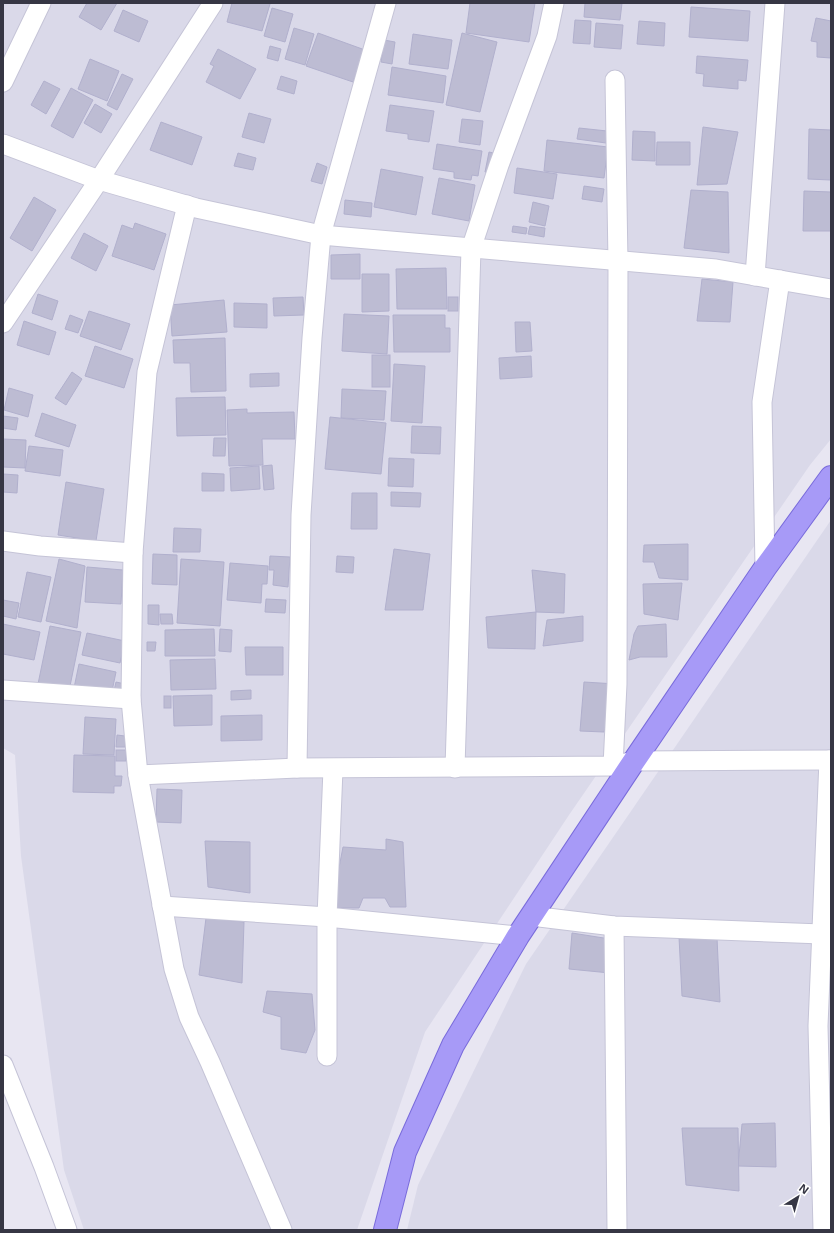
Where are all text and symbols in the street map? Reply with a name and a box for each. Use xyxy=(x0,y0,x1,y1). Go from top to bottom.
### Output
north arrow xyxy=(778,1177,818,1217)
text: N xyxy=(796,1180,812,1197)

